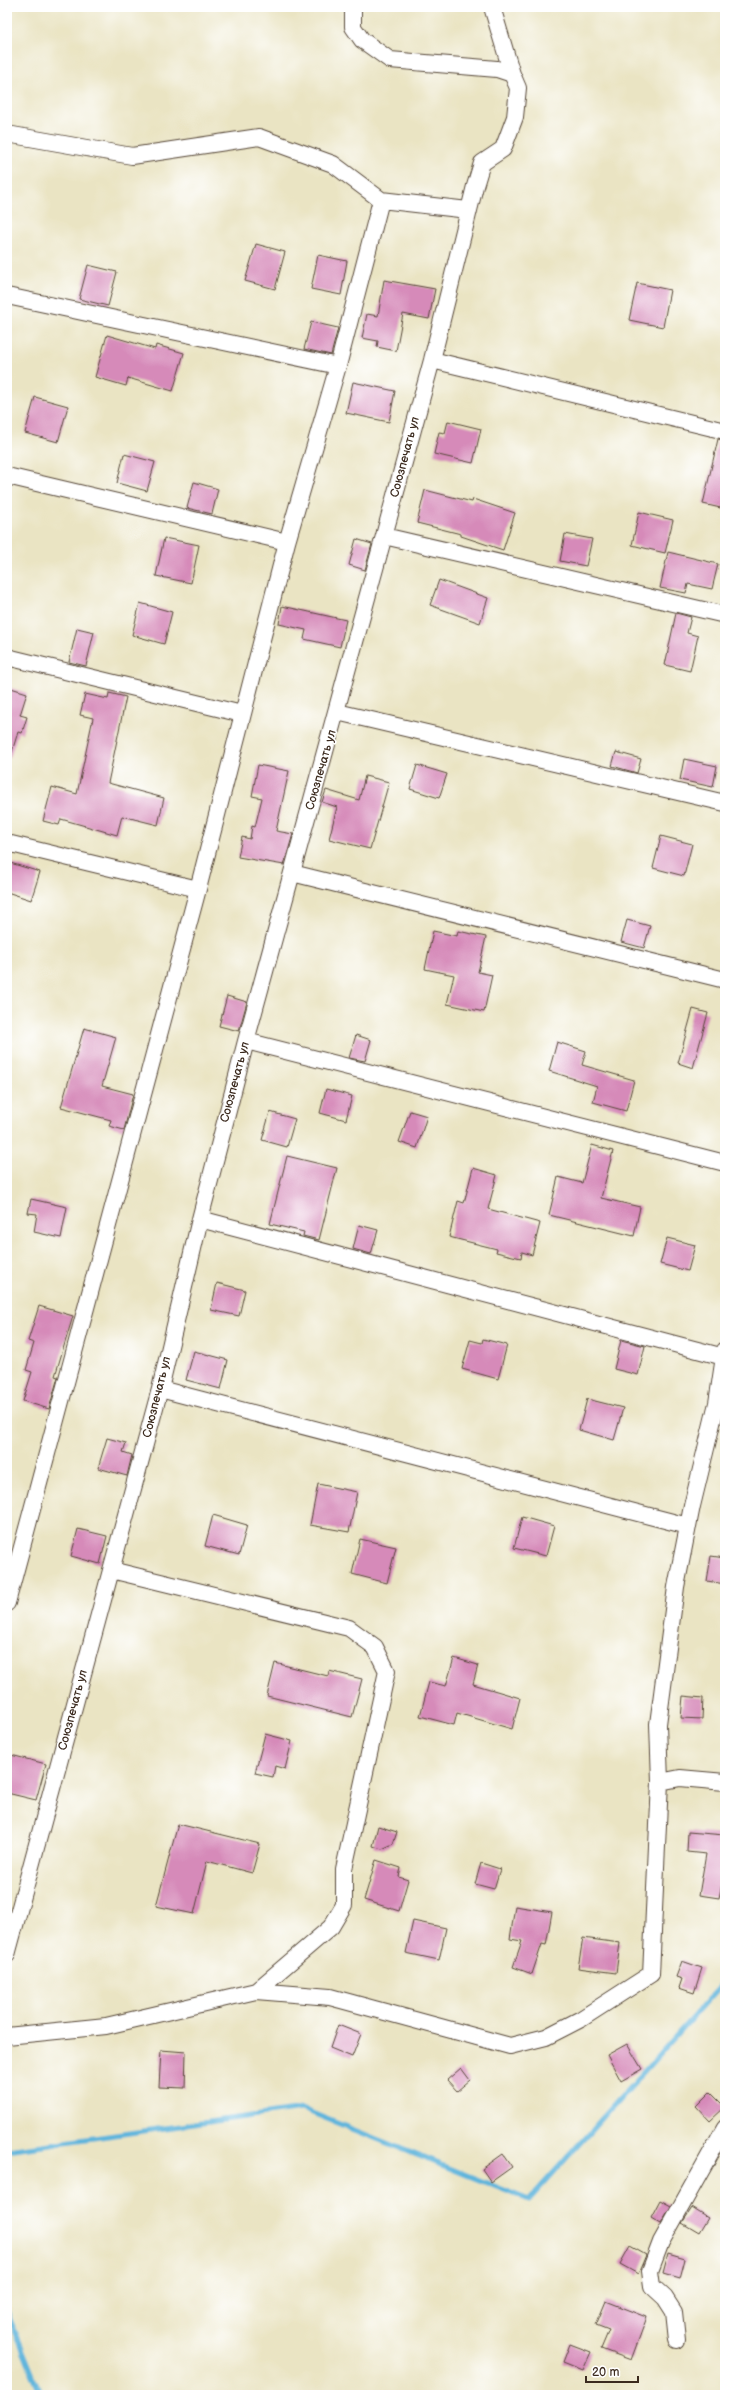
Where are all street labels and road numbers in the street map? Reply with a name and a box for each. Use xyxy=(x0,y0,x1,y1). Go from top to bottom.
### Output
street label: Союзпечать ул xyxy=(387,415,423,499)
street label: Союзпечать ул xyxy=(302,728,340,812)
street label: Союзпечать ул xyxy=(217,1040,253,1124)
street label: Союзпечать ул xyxy=(140,1355,174,1439)
street label: Союзпечать ул xyxy=(55,1668,91,1752)

